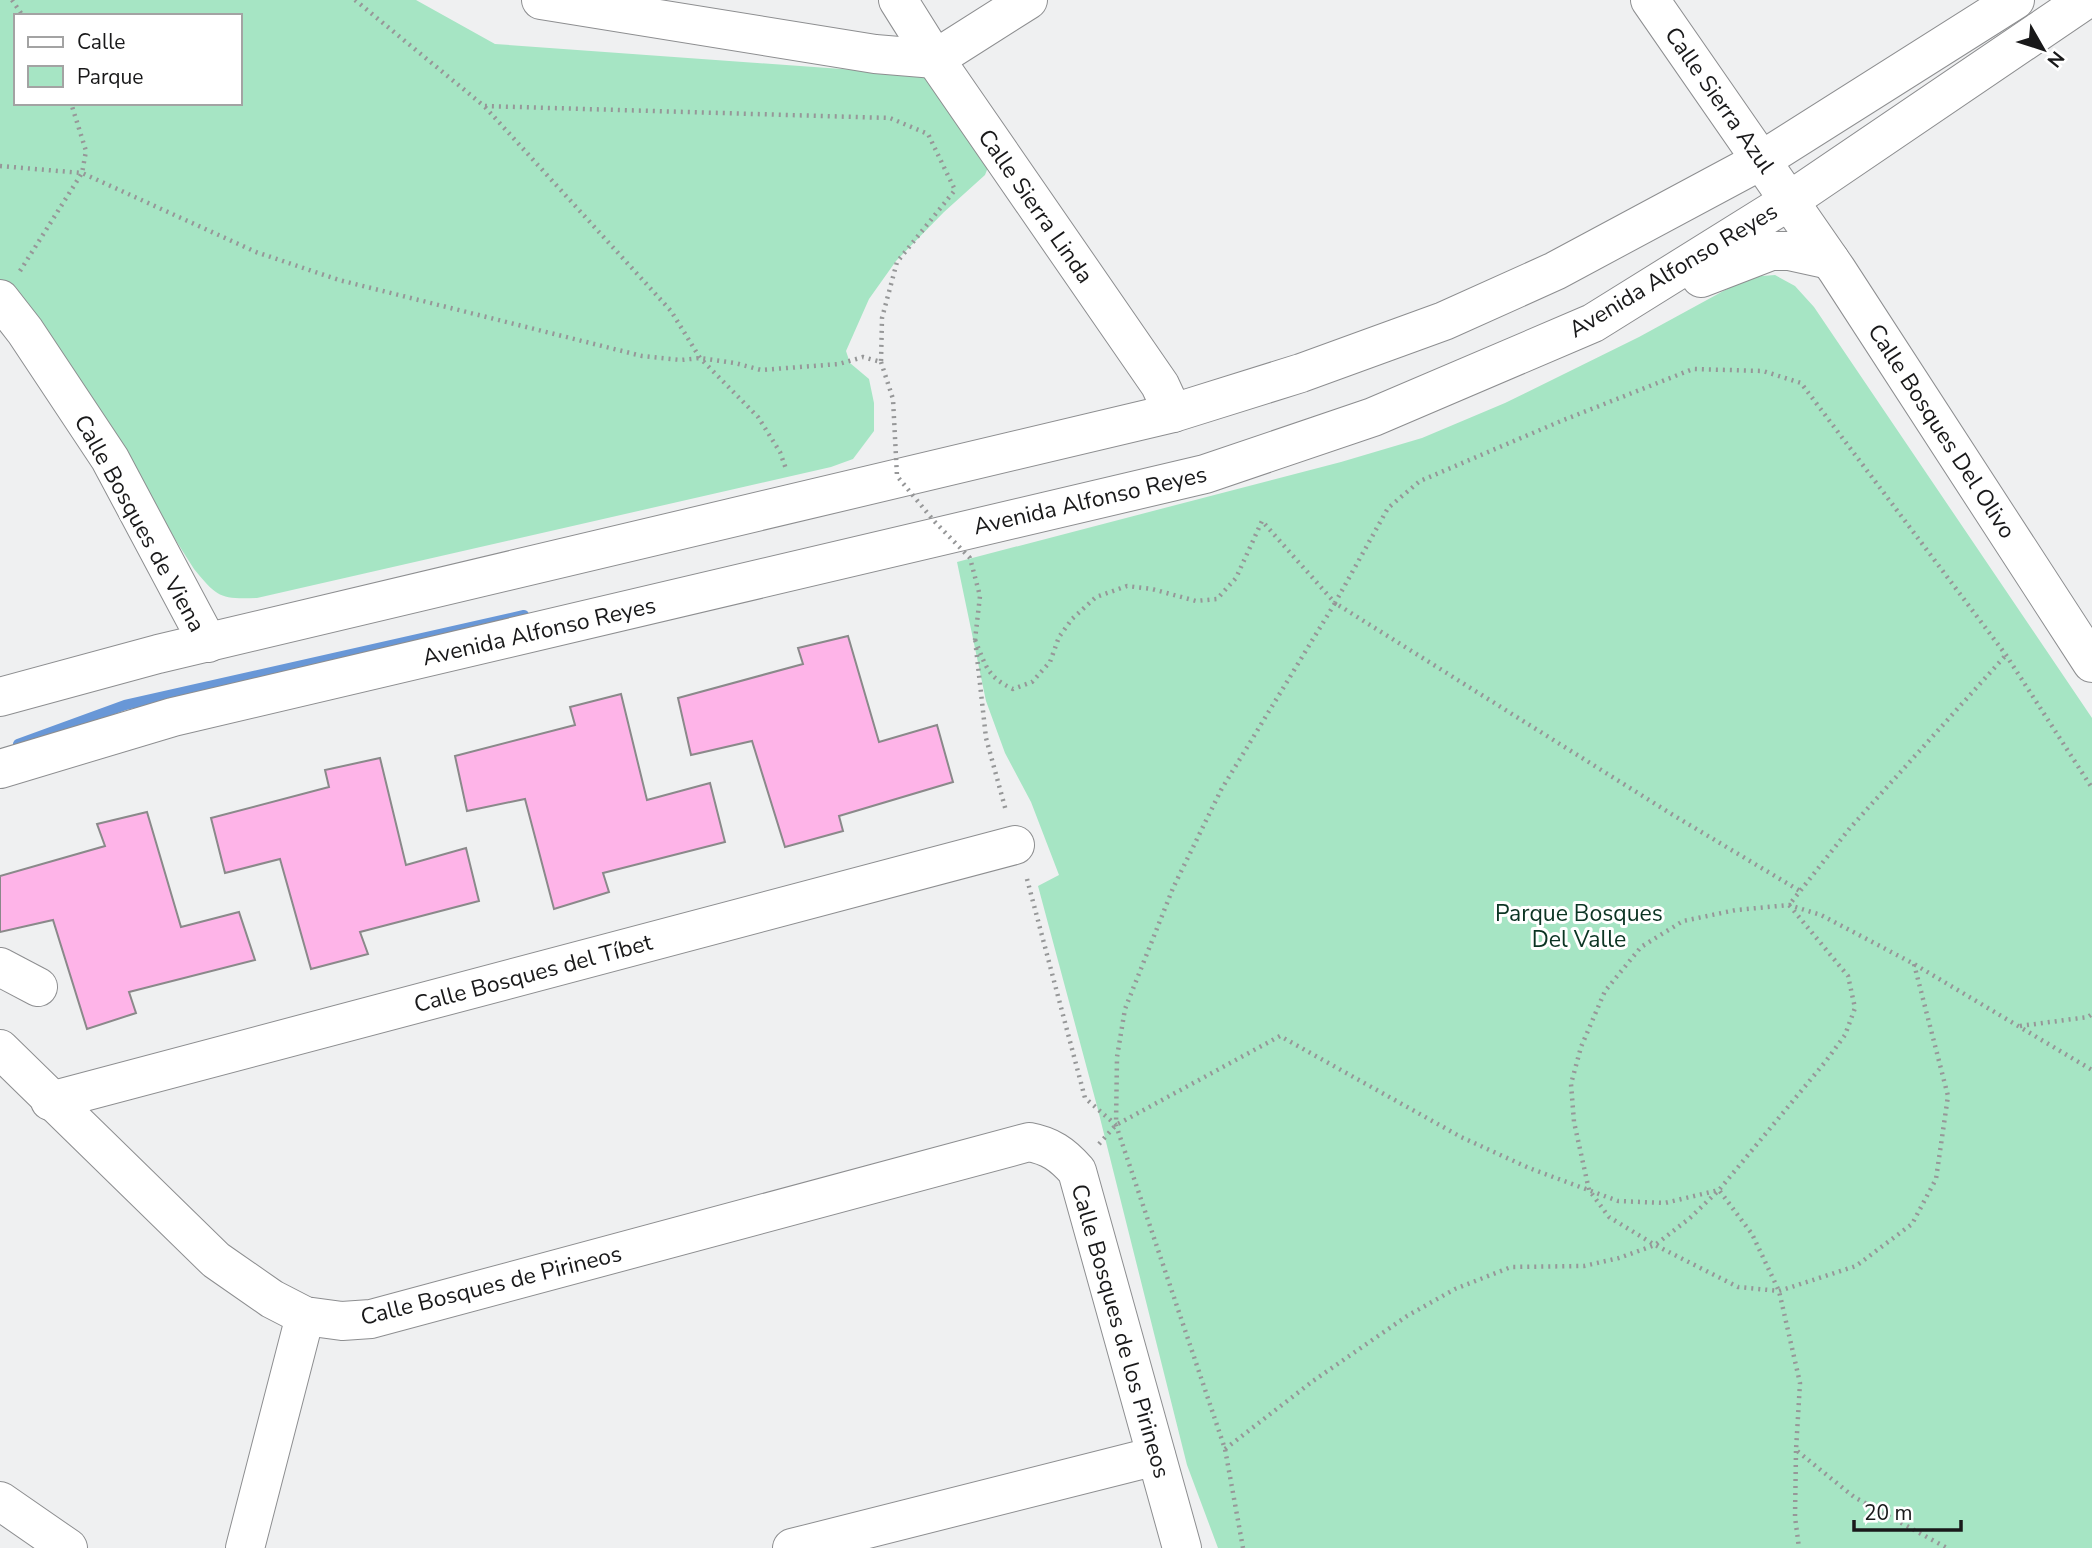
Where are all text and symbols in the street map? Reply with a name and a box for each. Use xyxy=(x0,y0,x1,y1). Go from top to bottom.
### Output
legend xyxy=(14,14,242,105)
north arrow xyxy=(2008,14,2078,84)
street label: Calle Sierra Azul xyxy=(1657,21,1782,180)
text: Calle xyxy=(77,28,125,56)
text: N xyxy=(2041,45,2070,73)
text: Parque xyxy=(77,63,144,91)
street label: Calle Sierra Linda xyxy=(971,123,1100,290)
street label: Avenida Alfonso Reyes xyxy=(1563,196,1783,345)
street label: Calle Bosques Del Olivo xyxy=(1860,318,2023,545)
street label: Calle Bosques de Viena xyxy=(67,409,212,638)
street label: Avenida Alfonso Reyes xyxy=(970,459,1210,542)
street label: Avenida Alfonso Reyes xyxy=(419,590,659,673)
park label: Parque Bosques Del Valle xyxy=(1495,898,1663,955)
street label: Calle Bosques del Tíbet xyxy=(411,927,657,1020)
street label: Calle Bosques de los Pirineos xyxy=(1064,1181,1177,1482)
street label: Calle Bosques de Pirineos xyxy=(357,1238,625,1333)
scale bar xyxy=(1854,1488,1961,1532)
text: 20 m xyxy=(1864,1499,1913,1527)

